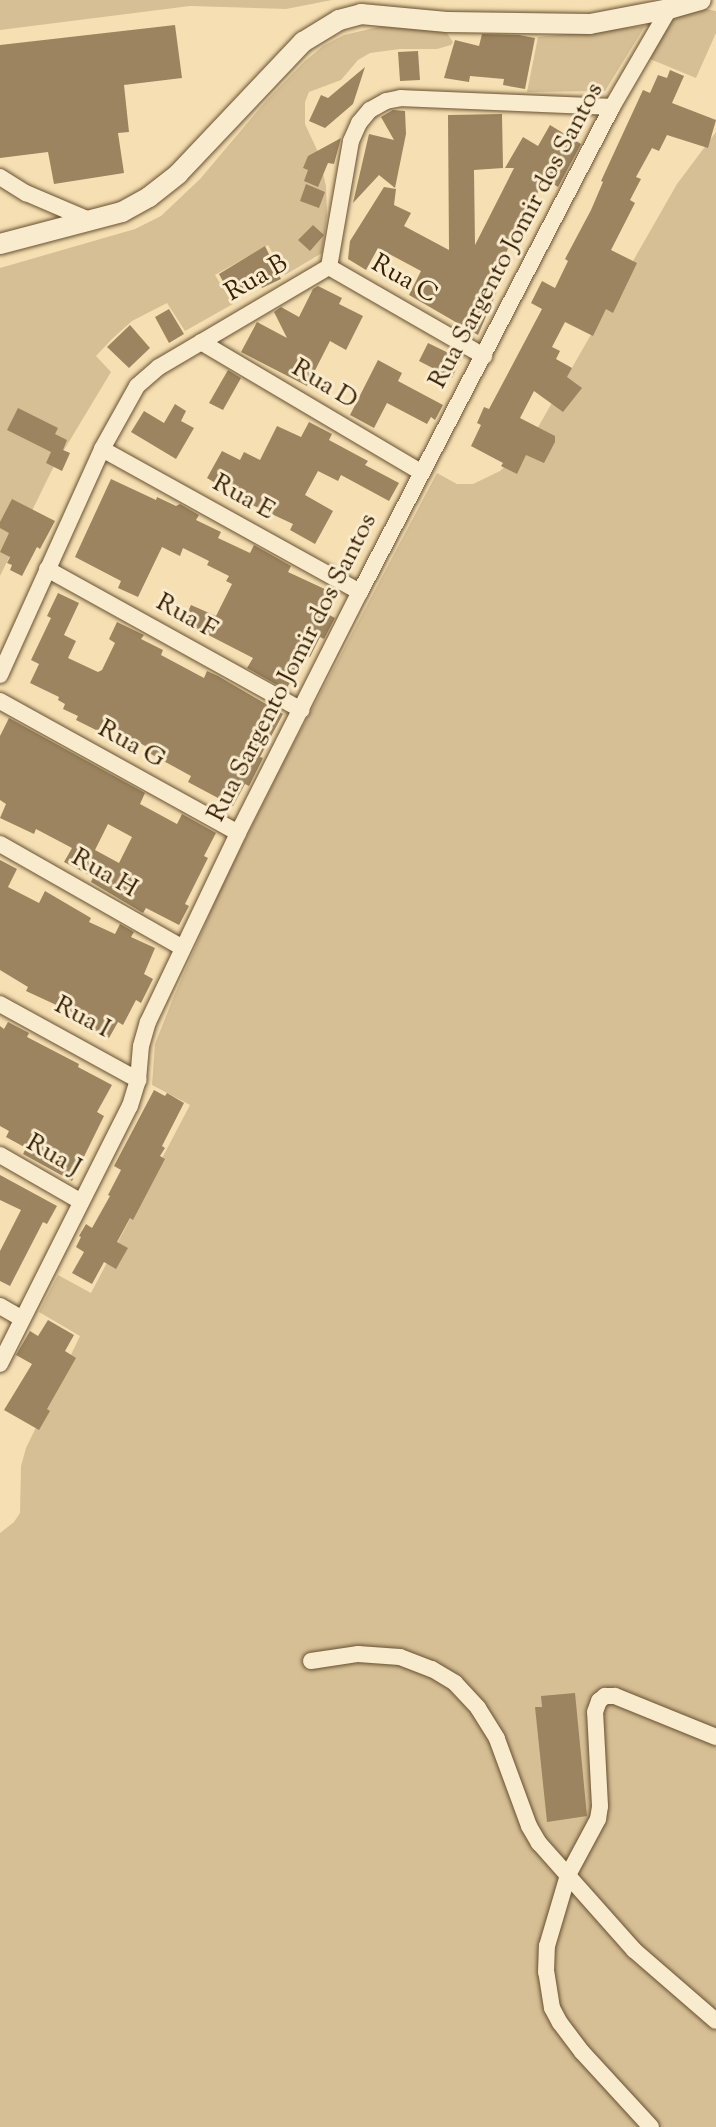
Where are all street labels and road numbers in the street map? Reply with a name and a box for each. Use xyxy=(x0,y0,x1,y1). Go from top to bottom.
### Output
street label: Rua Sargento Jomir dos Santos xyxy=(423,78,611,394)
street label: Rua B xyxy=(220,249,294,309)
street label: Rua C xyxy=(365,249,443,311)
street label: Rua D xyxy=(286,353,362,417)
street label: Rua E xyxy=(207,468,279,528)
street label: Rua Sargento Jomir dos Santos xyxy=(202,509,384,827)
street label: Rua F xyxy=(150,588,222,646)
street label: Rua G xyxy=(92,714,170,776)
street label: Rua H xyxy=(65,843,143,905)
street label: Rua I xyxy=(49,990,115,1046)
street label: Rua J xyxy=(20,1128,86,1184)

